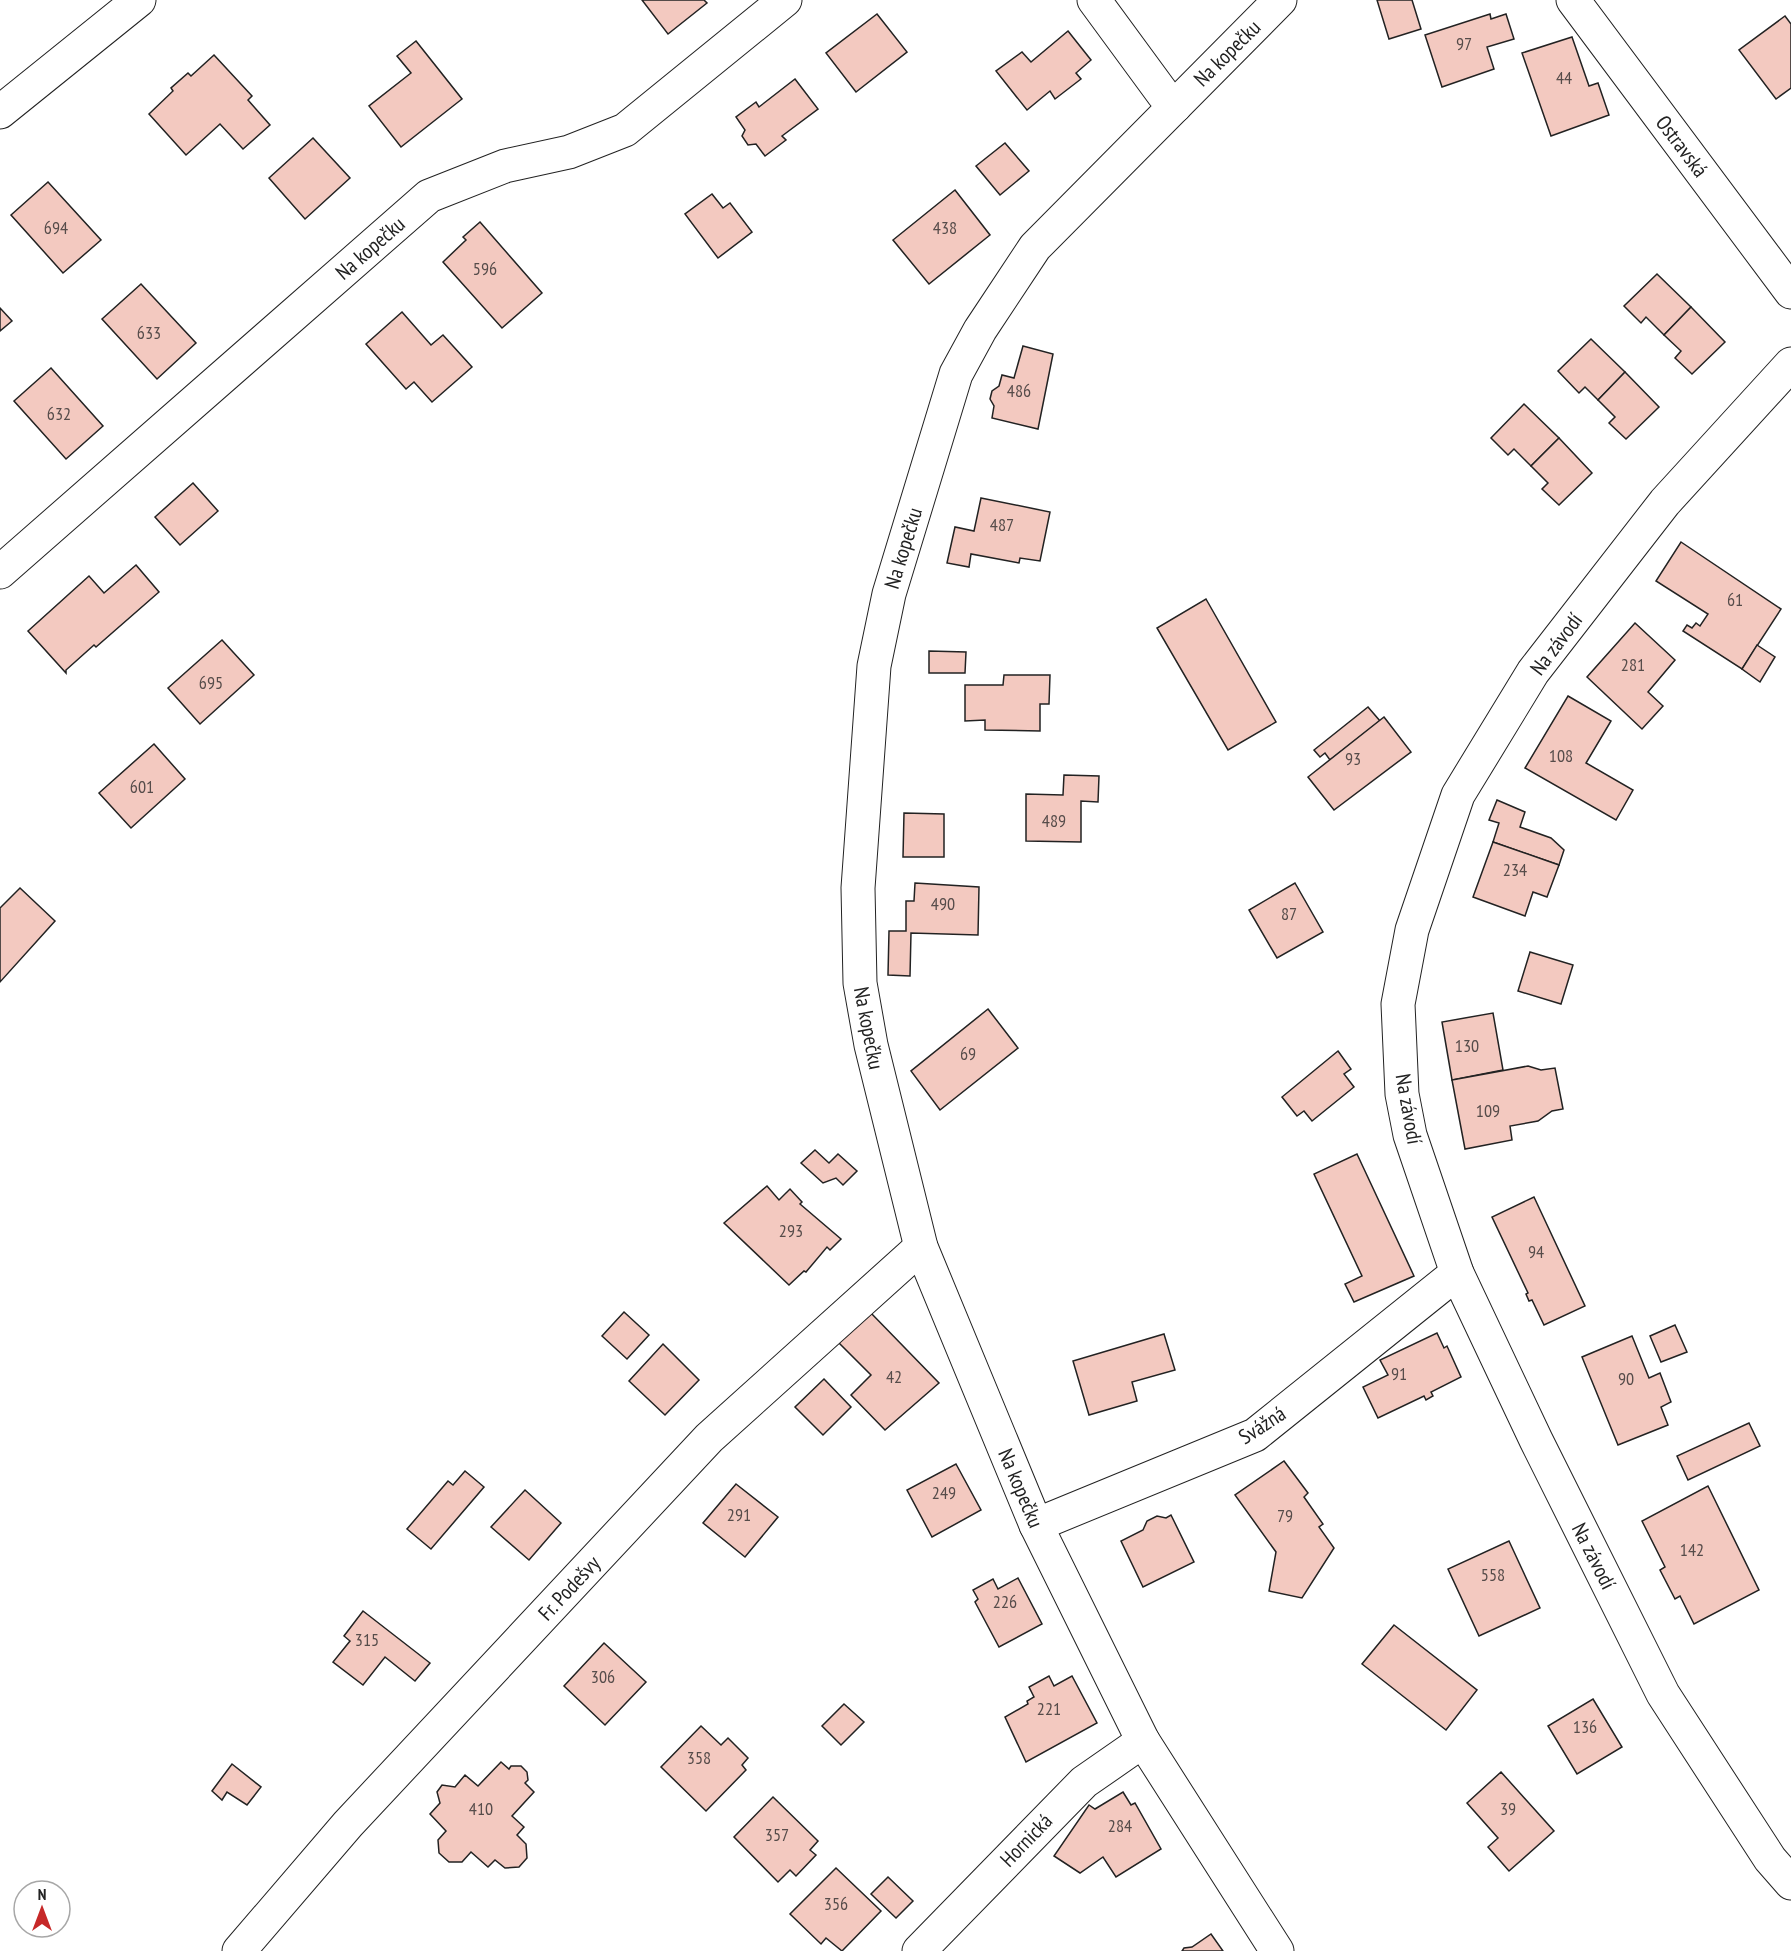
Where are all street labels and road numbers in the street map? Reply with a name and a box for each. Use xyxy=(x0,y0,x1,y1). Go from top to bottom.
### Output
street label: Na kopečku xyxy=(1188,14,1266,92)
street label: Ostravská xyxy=(1650,110,1714,182)
street label: Na kopečku xyxy=(330,210,410,286)
street label: Na kopečku xyxy=(878,504,928,592)
street label: Na závodí xyxy=(1524,607,1588,680)
street label: Na kopečku xyxy=(848,984,890,1072)
street label: Na závodí xyxy=(1390,1072,1429,1147)
street label: Svážná xyxy=(1233,1400,1291,1450)
street label: Na kopečku xyxy=(992,1444,1050,1532)
street label: Na závodí xyxy=(1566,1518,1622,1594)
street label: Fr. Podešvy xyxy=(532,1550,606,1626)
street label: Hornická xyxy=(994,1808,1058,1872)

